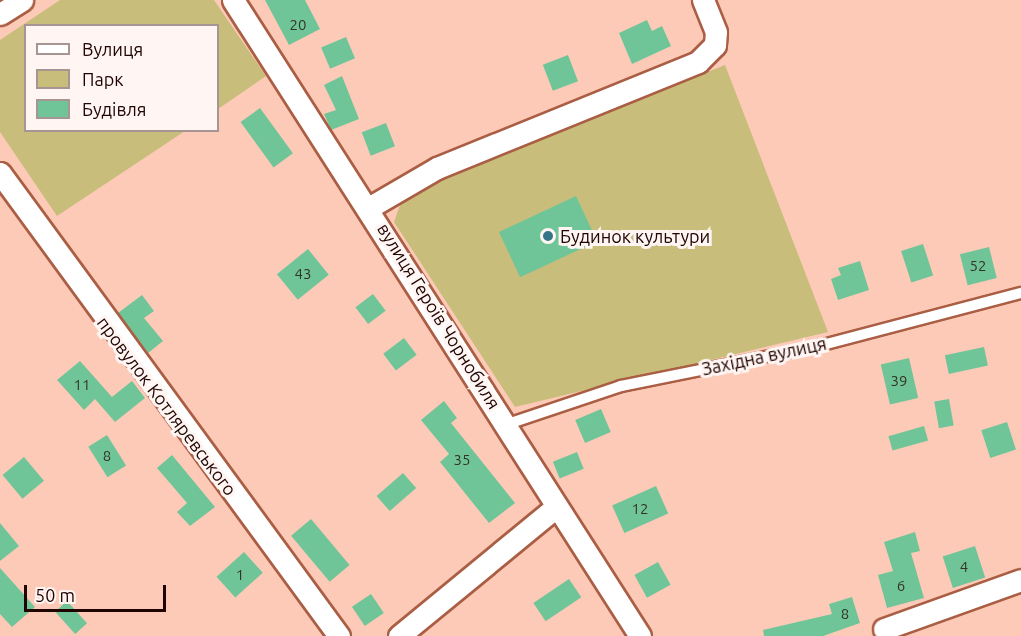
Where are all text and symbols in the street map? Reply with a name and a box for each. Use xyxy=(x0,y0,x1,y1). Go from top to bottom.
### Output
house number: 20 xyxy=(290,16,306,34)
legend xyxy=(24,24,219,132)
text: Вулиця xyxy=(82,39,143,59)
text: Парк xyxy=(82,69,123,89)
text: Будівля xyxy=(82,99,147,119)
street label: вулиця Героїв Чорнобиля xyxy=(373,219,505,413)
place label: Будинок культури xyxy=(560,225,710,247)
marker: Будинок культури xyxy=(541,229,555,243)
house number: 52 xyxy=(970,257,986,275)
house number: 43 xyxy=(295,265,311,283)
street label: провулок Котляревського xyxy=(93,312,241,500)
street label: Західна вулиця xyxy=(700,332,828,380)
house number: 39 xyxy=(891,372,907,390)
house number: 11 xyxy=(74,376,90,394)
house number: 8 xyxy=(103,447,111,465)
house number: 35 xyxy=(454,451,470,469)
house number: 12 xyxy=(632,500,648,518)
house number: 4 xyxy=(960,558,968,576)
house number: 1 xyxy=(236,566,244,584)
scale bar xyxy=(27,573,170,611)
house number: 6 xyxy=(897,577,905,595)
text: 50 m xyxy=(35,585,75,605)
house number: 8 xyxy=(841,605,849,623)

